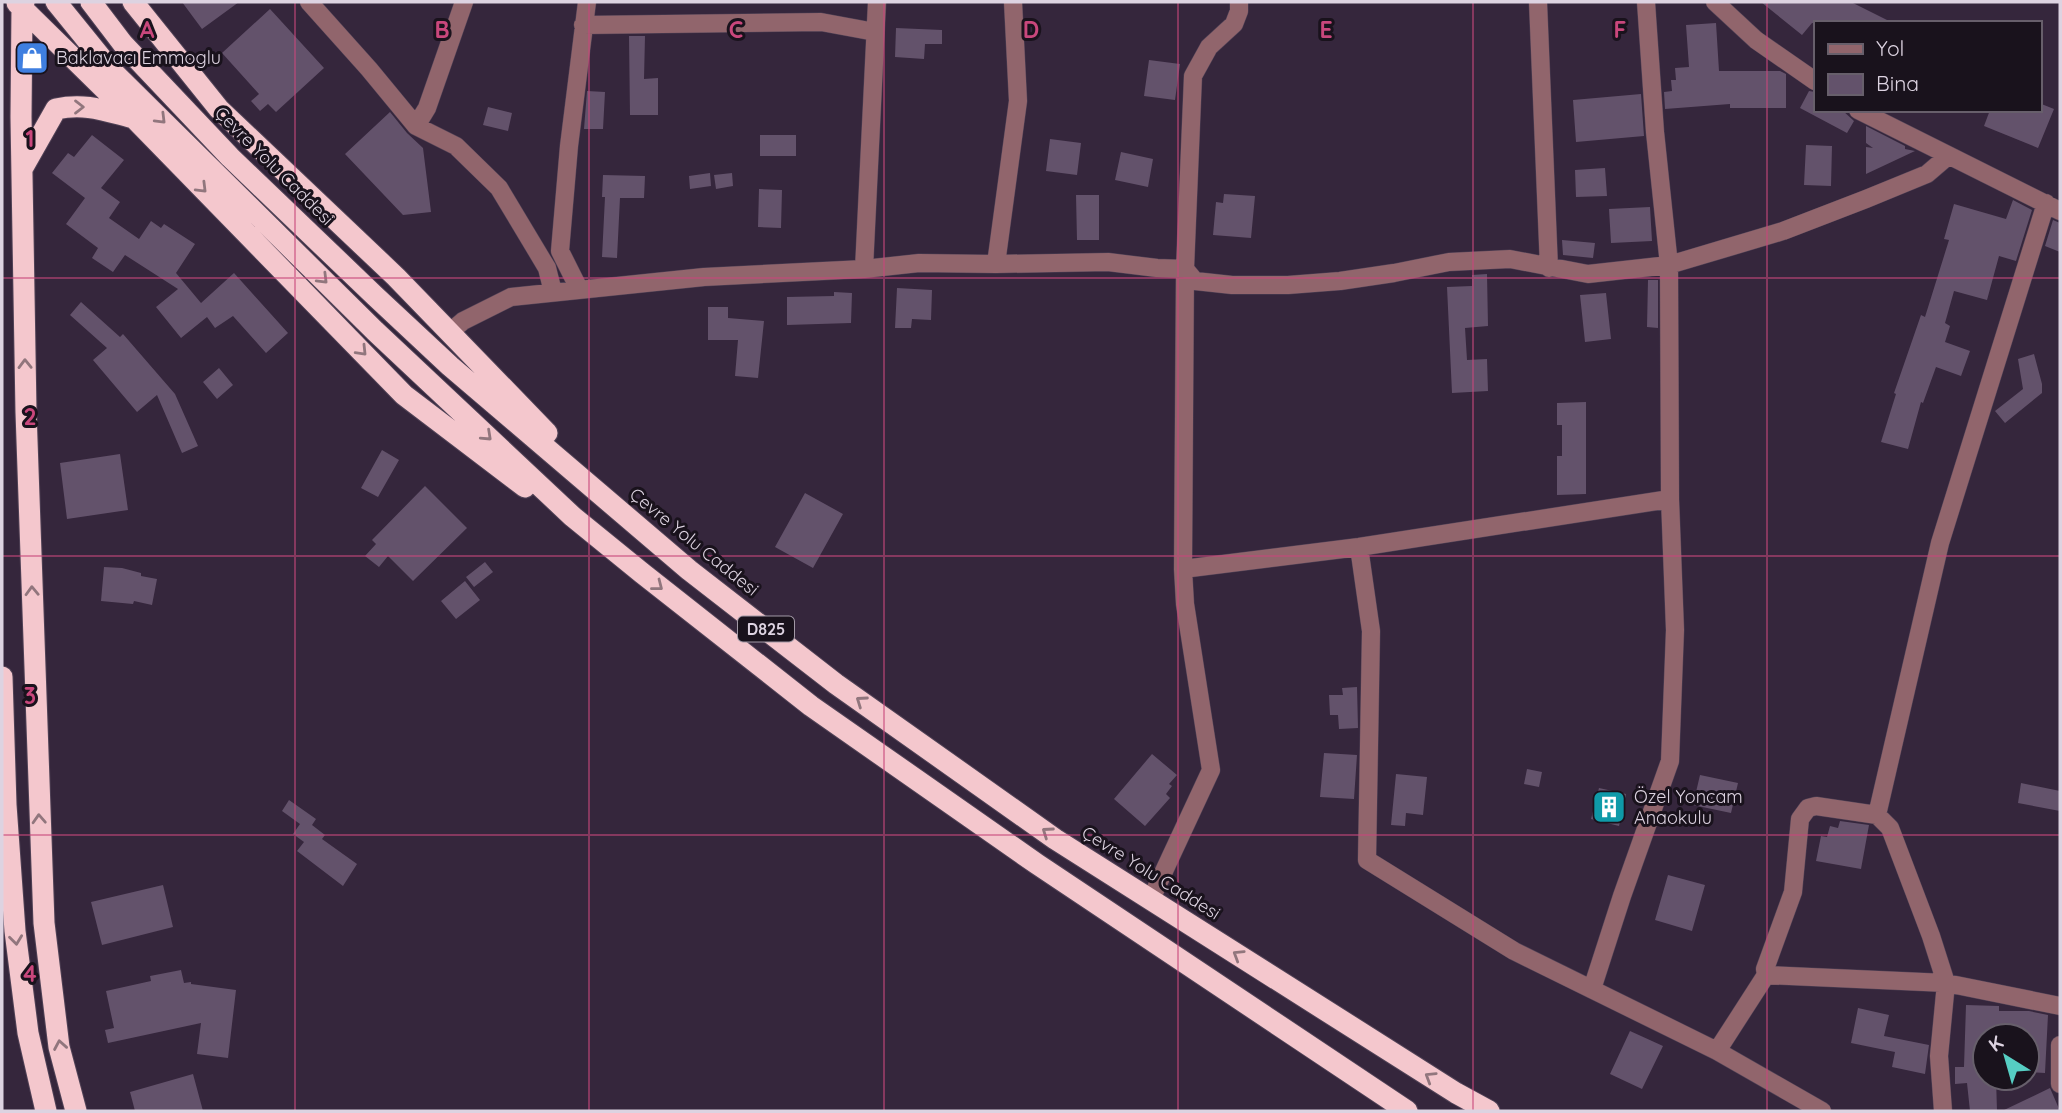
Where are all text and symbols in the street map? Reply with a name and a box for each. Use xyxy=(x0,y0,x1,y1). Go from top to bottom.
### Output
text: A xyxy=(140,15,155,44)
text: B xyxy=(434,15,450,44)
text: C xyxy=(729,15,743,44)
text: D xyxy=(1023,15,1039,44)
text: E xyxy=(1319,15,1333,44)
text: F xyxy=(1614,15,1626,44)
legend xyxy=(1814,21,2041,112)
text: Yol xyxy=(1876,35,1904,61)
shop icon: Baklavacı Emmoglu xyxy=(13,39,51,77)
place label: Baklavacı Emmoglu xyxy=(56,46,221,69)
text: Bina xyxy=(1876,70,1919,96)
one-way arrow xyxy=(75,99,85,115)
street label: Çevre Yolu Caddesi xyxy=(210,101,339,230)
one-way arrow xyxy=(153,111,165,123)
text: 1 xyxy=(26,124,34,153)
one-way arrow xyxy=(194,180,207,193)
one-way arrow xyxy=(314,271,327,284)
one-way arrow xyxy=(353,342,366,355)
one-way arrow xyxy=(17,358,33,369)
text: 2 xyxy=(23,402,37,431)
one-way arrow xyxy=(479,428,492,440)
street label: Çevre Yolu Caddesi xyxy=(625,483,763,601)
one-way arrow xyxy=(651,577,663,590)
one-way arrow xyxy=(24,586,39,597)
road number: D825 xyxy=(738,616,794,642)
text: 3 xyxy=(24,681,36,710)
one-way arrow xyxy=(856,697,869,709)
place label: Özel Yoncam Anaokulu xyxy=(1634,785,1743,829)
building icon: Özel Yoncam Anaokulu xyxy=(1590,788,1628,826)
one-way arrow xyxy=(32,813,47,824)
street label: Çevre Yolu Caddesi xyxy=(1078,821,1225,925)
one-way arrow xyxy=(1042,828,1055,841)
one-way arrow xyxy=(9,935,24,946)
one-way arrow xyxy=(1233,951,1246,964)
text: 4 xyxy=(23,959,37,988)
north arrow xyxy=(1971,1022,2041,1092)
text: K xyxy=(1984,1030,2008,1057)
one-way arrow xyxy=(53,1039,68,1051)
one-way arrow xyxy=(1425,1073,1438,1086)

